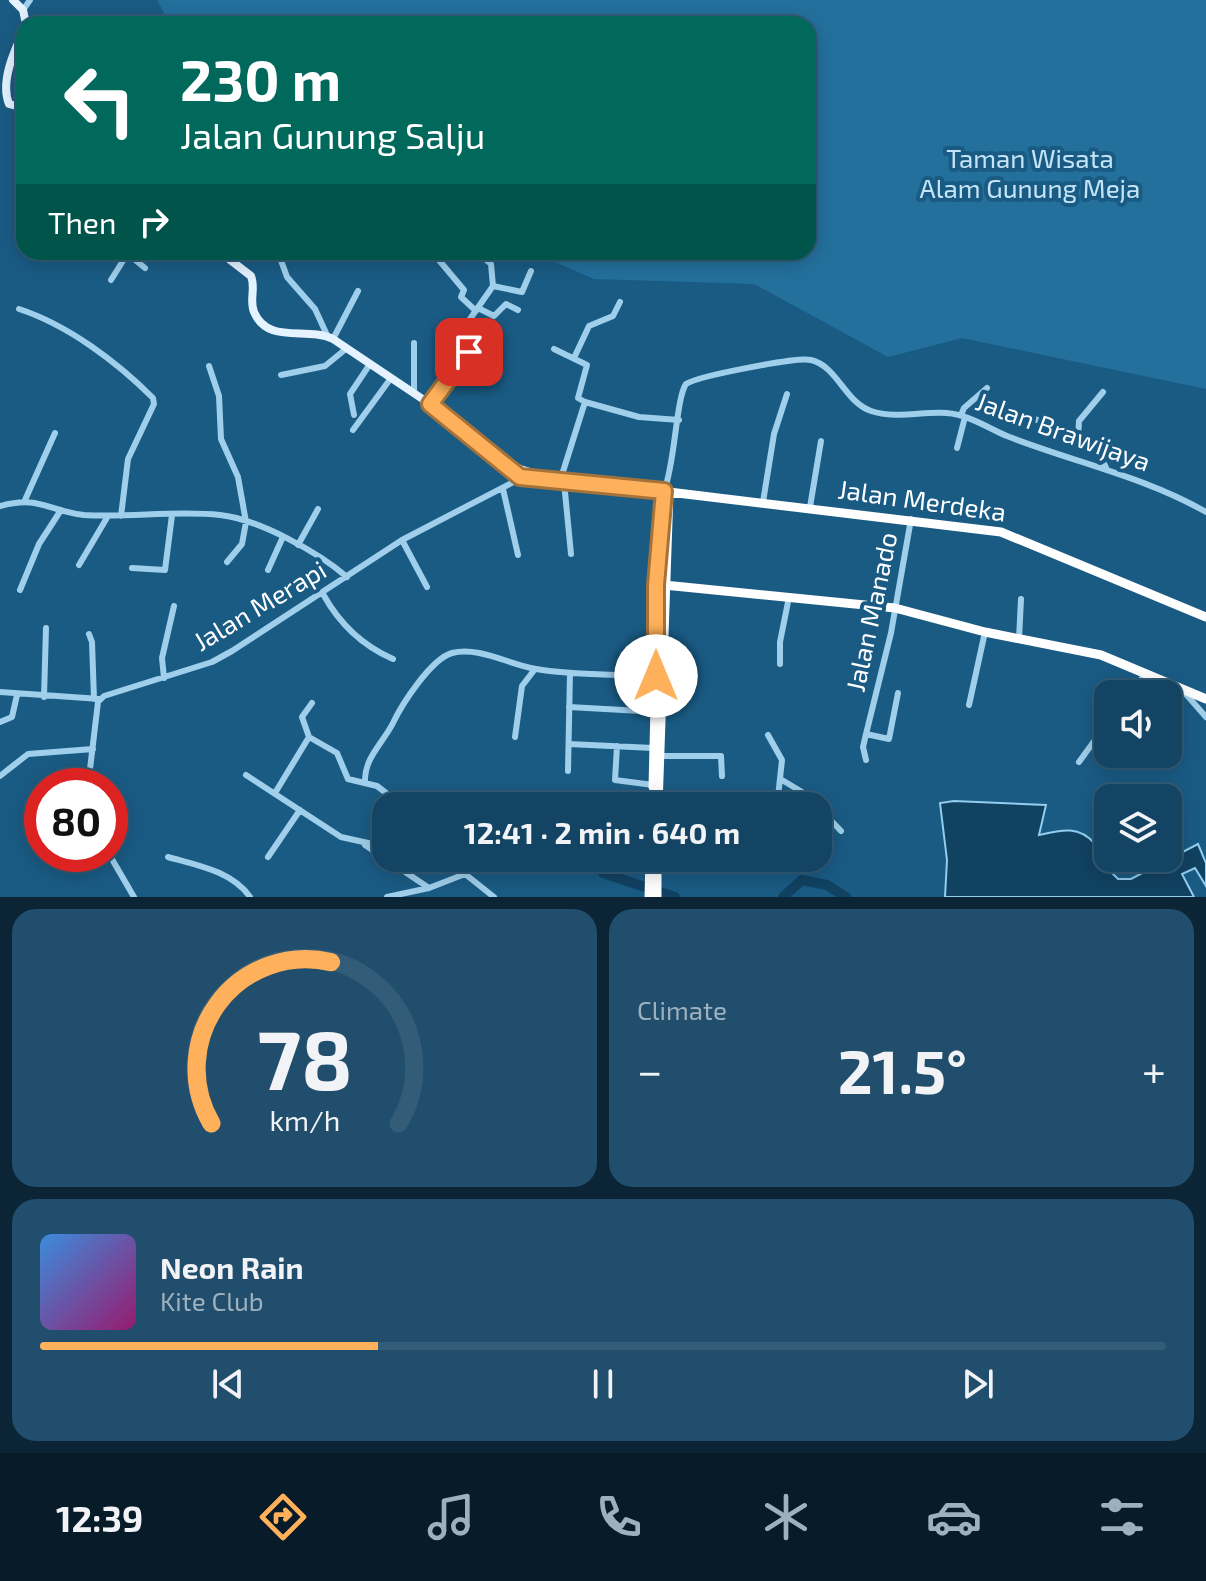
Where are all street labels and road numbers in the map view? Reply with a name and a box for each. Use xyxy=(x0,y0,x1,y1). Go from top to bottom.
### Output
street label: Jalan Brawijaya xyxy=(972,385,1155,477)
street label: Jalan Merdeka xyxy=(836,472,1008,527)
street label: Jalan Manado xyxy=(839,529,903,694)
street label: Jalan Merapi xyxy=(187,553,331,656)

